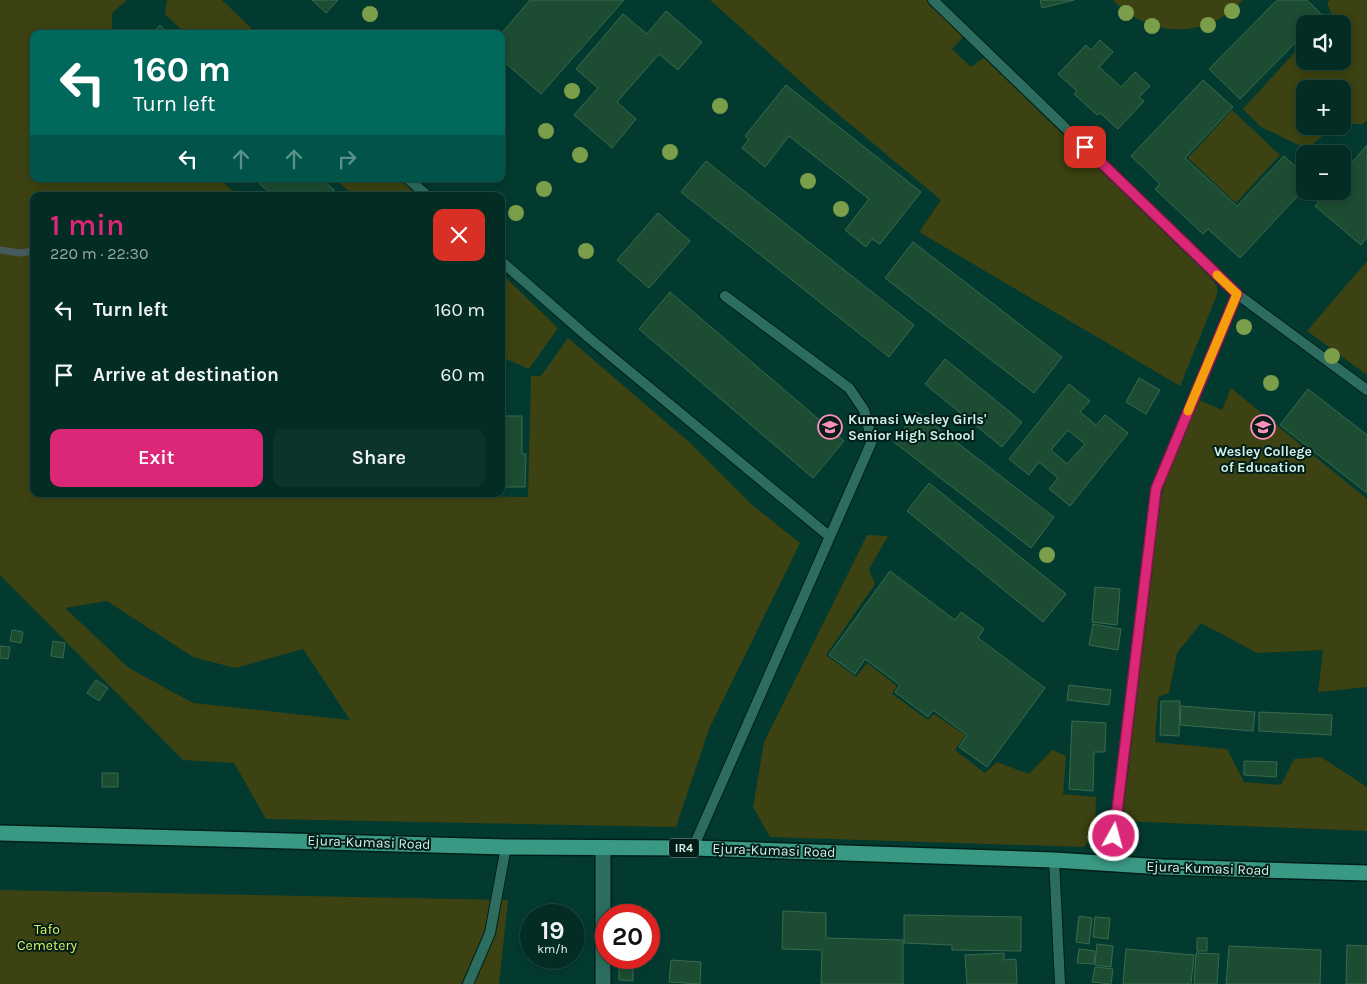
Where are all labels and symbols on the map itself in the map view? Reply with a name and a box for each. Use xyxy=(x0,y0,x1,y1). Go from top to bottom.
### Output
pin xyxy=(1064,126,1106,168)
place label: Kumasi Wesley Girls' Senior High School xyxy=(848,411,987,444)
school or university icon: Kumasi Wesley Girls' Senior High School xyxy=(817,414,843,440)
school or university icon: Wesley College of Education xyxy=(1250,414,1276,440)
place label: Wesley College of Education xyxy=(1214,443,1312,476)
position arrow xyxy=(1087,809,1139,861)
street label: Ejura-Kumasi Road xyxy=(307,832,431,853)
road number: IR4 xyxy=(669,838,699,858)
street label: Ejura-Kumasi Road xyxy=(712,840,836,861)
street label: Ejura-Kumasi Road xyxy=(1146,858,1270,879)
speed limit sign: 20 xyxy=(595,904,660,969)
park label: Tafo Cemetery xyxy=(17,921,78,954)

